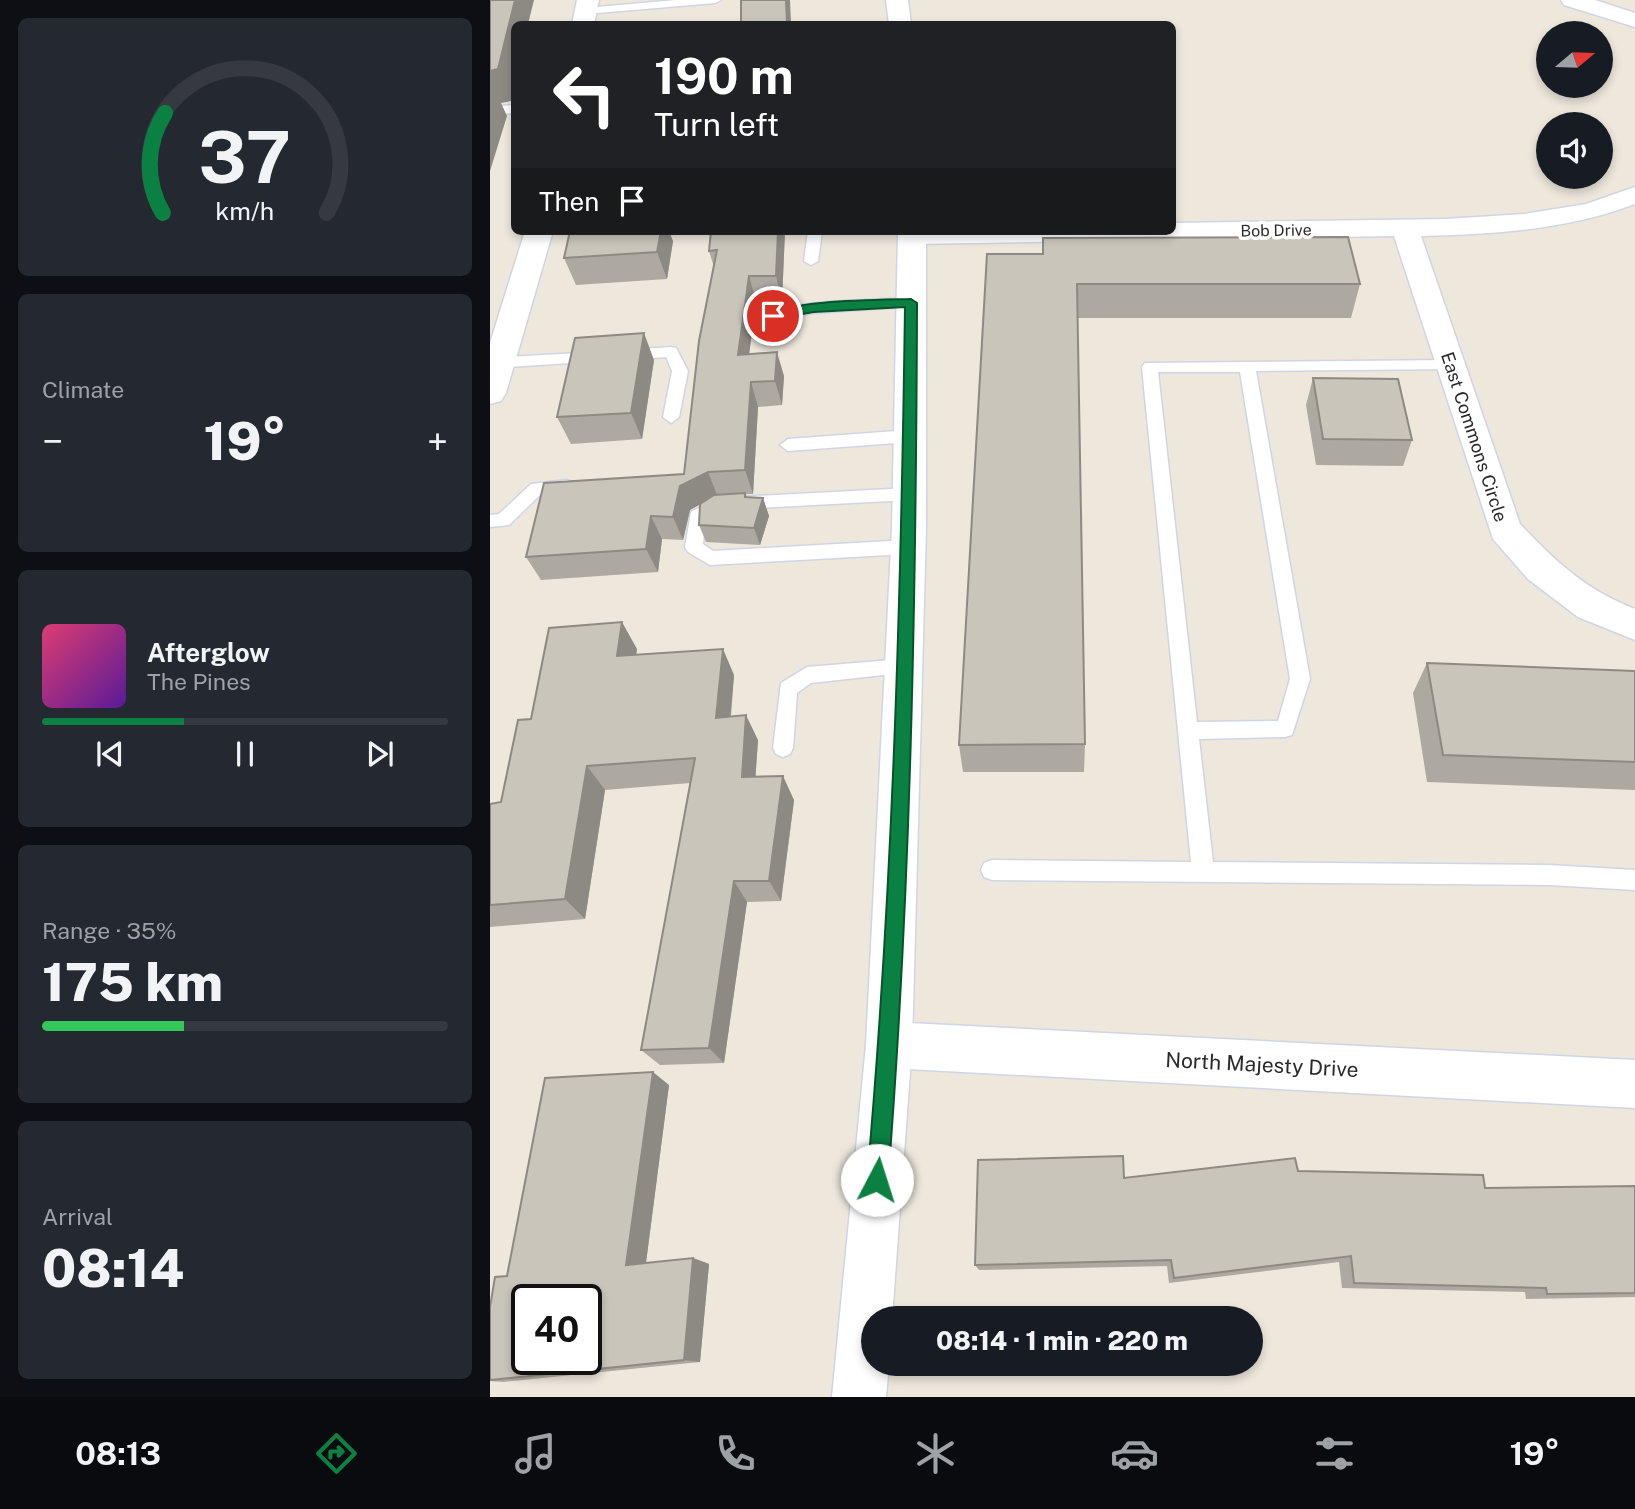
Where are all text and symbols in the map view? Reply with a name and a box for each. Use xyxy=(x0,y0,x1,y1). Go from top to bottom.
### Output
north arrow xyxy=(1536,21,1614,98)
map controls xyxy=(1536,21,1613,189)
text: 190 m xyxy=(654,47,794,105)
icon: left xyxy=(539,49,630,140)
text: Turn left xyxy=(654,106,779,143)
button: sound xyxy=(1536,112,1613,189)
text: 37 xyxy=(199,114,291,199)
icon: arrive xyxy=(613,182,651,220)
text: Then xyxy=(539,186,599,217)
text: km/h xyxy=(216,196,274,226)
street label: Bob Drive xyxy=(1240,220,1312,241)
pin xyxy=(743,286,803,346)
icon: arrive xyxy=(754,297,792,335)
street label: East Commons Circle xyxy=(1437,349,1512,524)
text: Climate xyxy=(42,376,124,403)
text: 19° xyxy=(204,411,286,472)
text: − xyxy=(42,419,63,464)
text: + xyxy=(427,419,448,464)
text: Afterglow xyxy=(147,637,270,668)
text: The Pines xyxy=(147,668,251,695)
icon: previous xyxy=(91,735,129,773)
icon: pause xyxy=(226,735,264,773)
icon: next xyxy=(361,735,399,773)
text: Range · 35% xyxy=(42,917,176,944)
text: 175 km xyxy=(42,952,223,1013)
street label: North Majesty Drive xyxy=(1165,1047,1359,1082)
position arrow xyxy=(840,1143,914,1217)
text: Arrival xyxy=(42,1203,113,1230)
text: 08:14 xyxy=(42,1238,184,1299)
speed limit sign: 40 xyxy=(511,1284,602,1375)
text: 08:14 · 1 min · 220 m xyxy=(936,1325,1188,1356)
icon: directions xyxy=(312,1429,361,1478)
icon: music xyxy=(511,1429,560,1478)
icon: phone xyxy=(711,1429,760,1478)
icon: climate xyxy=(911,1429,960,1478)
icon: car xyxy=(1110,1429,1159,1478)
icon: filters xyxy=(1310,1429,1359,1478)
text: 08:13 xyxy=(75,1435,161,1472)
text: 19° xyxy=(1510,1435,1560,1472)

